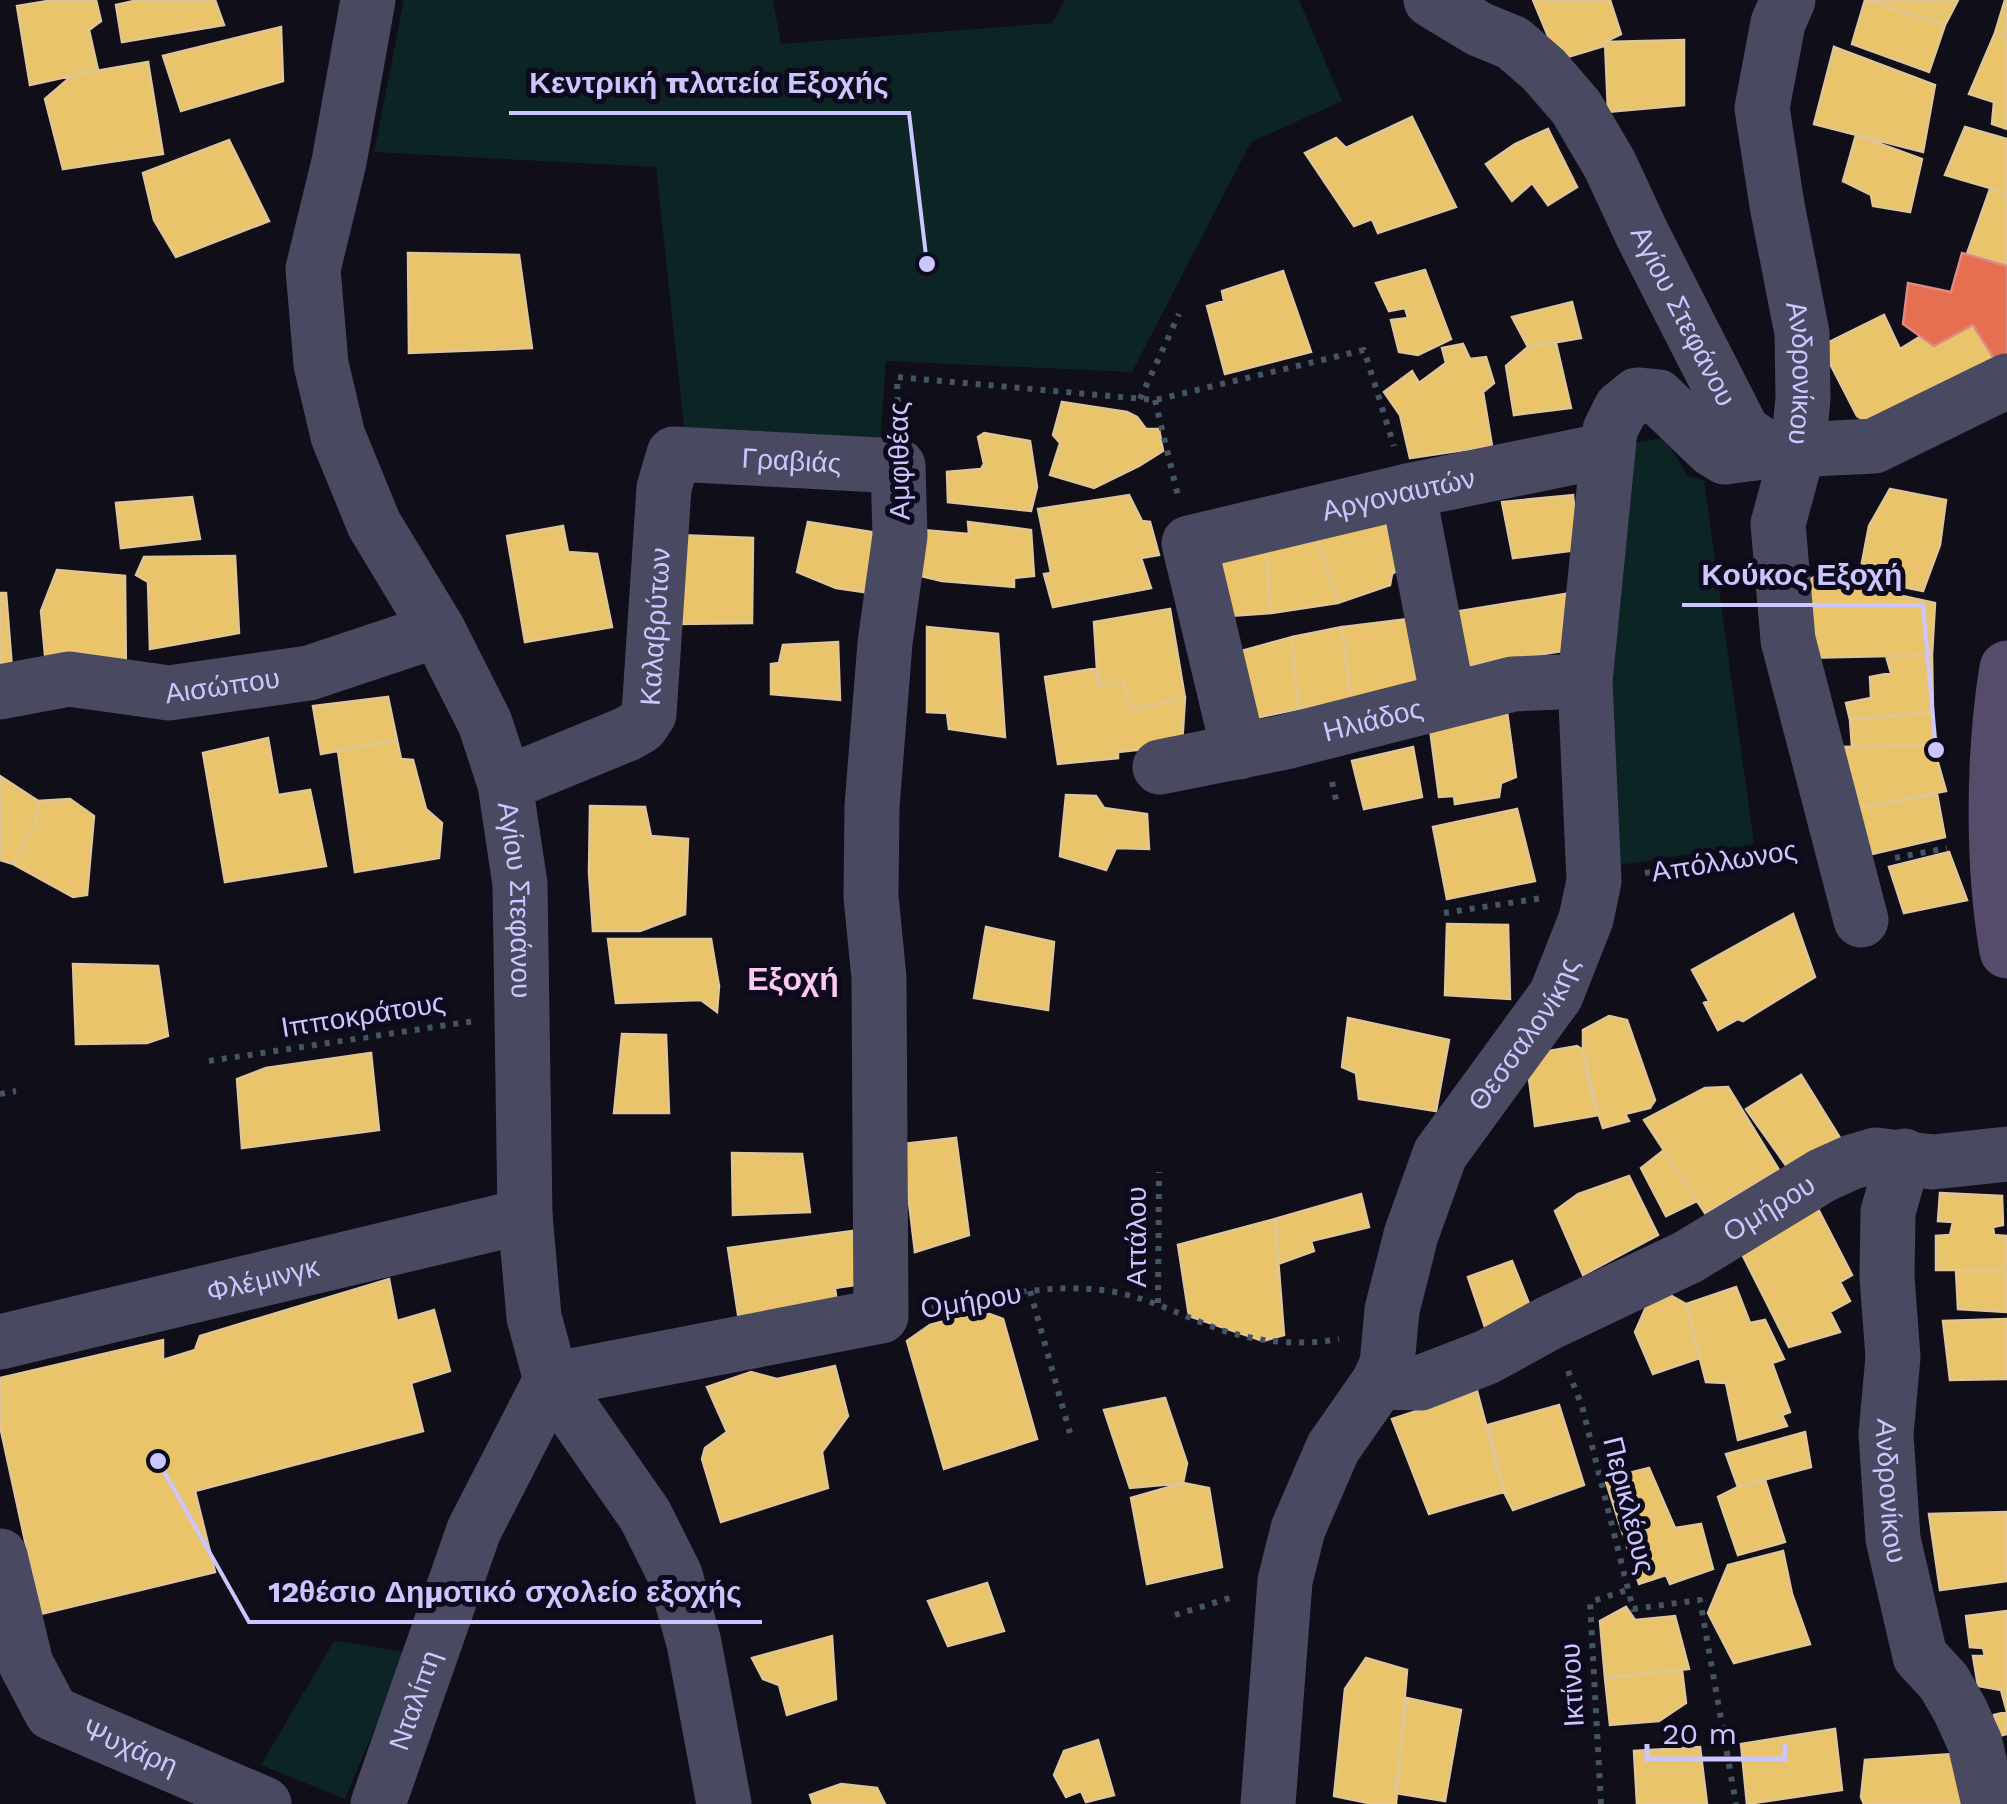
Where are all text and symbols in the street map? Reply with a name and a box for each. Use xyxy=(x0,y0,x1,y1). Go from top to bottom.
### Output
callout: Κεντρική πλατεία Εξοχής xyxy=(509,53,909,113)
text: Κεντρική πλατεία Εξοχής xyxy=(529,65,889,100)
street label: Αγίου Στεφάνου xyxy=(1624,220,1743,411)
street label: Ανδρονίκου xyxy=(1780,298,1820,446)
street label: Αμφιθέας xyxy=(881,402,917,520)
street label: Γραβιάς xyxy=(741,441,842,479)
street label: Αργοναυτών xyxy=(1318,461,1478,527)
callout: Κούκος Εξοχή xyxy=(1682,545,1923,605)
street label: Καλαβρύτων xyxy=(633,547,677,707)
text: Κούκος Εξοχή xyxy=(1702,557,1902,592)
street label: Αισώπου xyxy=(163,661,282,710)
street label: Ηλιάδος xyxy=(1320,691,1426,748)
street label: Αγίου Στεφάνου xyxy=(491,799,538,999)
street label: Απόλλωνος xyxy=(1649,833,1799,889)
street label: Θεσσαλονίκης xyxy=(1461,953,1586,1117)
district label: Εξοχή xyxy=(747,960,839,998)
street label: Ιπποκράτους xyxy=(279,986,447,1044)
street label: Ομήρου xyxy=(1717,1167,1821,1248)
street label: Αττάλου xyxy=(1120,1186,1153,1288)
street label: Φλέμινγκ xyxy=(203,1249,323,1308)
street label: Ομήρου xyxy=(918,1277,1024,1325)
street label: Ανδρονίκου xyxy=(1869,1418,1914,1566)
street label: Περικλέους xyxy=(1596,1433,1662,1577)
callout: 12θέσιο Δημοτικό σχολείο εξοχής xyxy=(249,1562,762,1622)
text: 12θέσιο Δημοτικό σχολείο εξοχής xyxy=(268,1574,742,1609)
street label: Ικτίνου xyxy=(1553,1642,1591,1728)
street label: Νταλίπη xyxy=(382,1646,447,1754)
scale bar xyxy=(1647,1699,1784,1761)
street label: Ψυχάρη xyxy=(78,1712,183,1782)
text: 20 m xyxy=(1662,1716,1737,1751)

